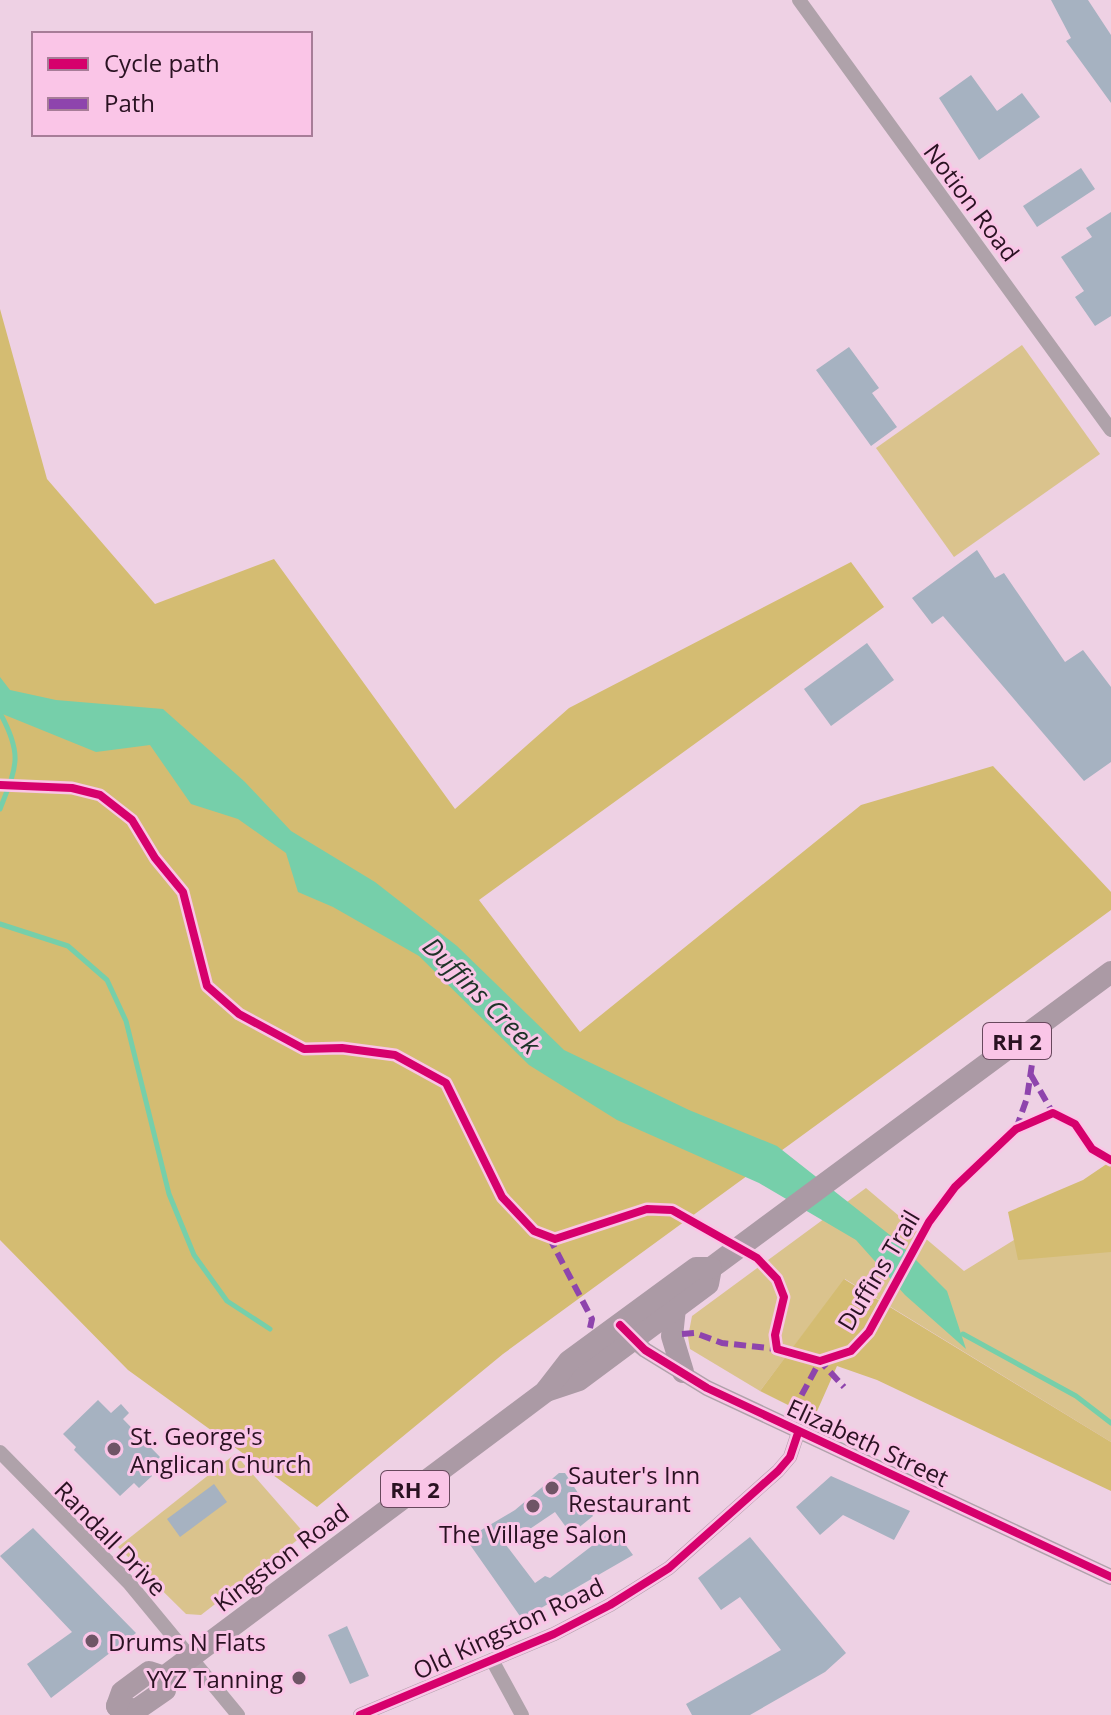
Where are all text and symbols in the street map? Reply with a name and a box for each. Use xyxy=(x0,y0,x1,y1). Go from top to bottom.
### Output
legend xyxy=(32,32,312,136)
text: Cycle path xyxy=(104,46,220,79)
text: Path xyxy=(104,86,155,119)
street label: Notion Road xyxy=(917,136,1027,268)
water label: Duffins Creek xyxy=(415,928,549,1062)
road number: RH 2 xyxy=(983,1023,1051,1059)
street label: Duffins Trail xyxy=(829,1204,927,1336)
street label: Elizabeth Street xyxy=(782,1390,954,1494)
place label: St. George's Anglican Church xyxy=(130,1419,311,1480)
marker: St. George's Anglican Church xyxy=(105,1440,123,1458)
place label: Sauter's Inn Restaurant xyxy=(568,1458,700,1519)
road number: RH 2 xyxy=(381,1471,449,1507)
street label: Randall Drive xyxy=(48,1473,174,1603)
marker: Sauter's Inn Restaurant xyxy=(543,1479,561,1497)
street label: Kingston Road xyxy=(207,1495,355,1619)
marker: The Village Salon xyxy=(524,1497,542,1515)
place label: The Village Salon xyxy=(439,1517,627,1550)
street label: Old Kingston Road xyxy=(407,1569,609,1687)
place label: Drums N Flats xyxy=(108,1625,266,1658)
marker: Drums N Flats xyxy=(83,1632,101,1650)
place label: YYZ Tanning xyxy=(146,1662,283,1695)
marker: YYZ Tanning xyxy=(290,1669,308,1687)

